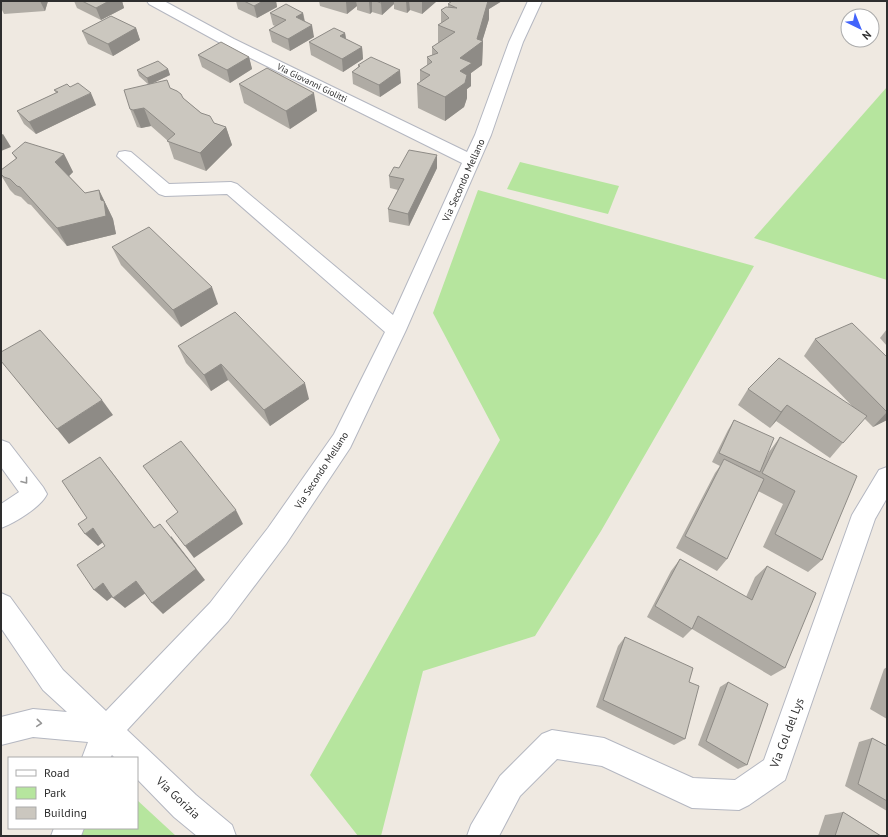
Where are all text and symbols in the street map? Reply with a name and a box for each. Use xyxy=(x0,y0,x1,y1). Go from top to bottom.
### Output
north arrow xyxy=(840,8,880,48)
text: N xyxy=(859,28,874,43)
street label: Via Giovanni Giolitti xyxy=(274,60,349,104)
street label: Via Secondo Mellano xyxy=(439,137,488,225)
street label: Via Secondo Mellano xyxy=(291,429,351,512)
one-way arrow xyxy=(20,477,27,484)
street label: Via Col del Lys xyxy=(766,696,807,771)
one-way arrow xyxy=(36,719,42,728)
legend xyxy=(8,757,138,829)
text: Road xyxy=(44,765,69,780)
street label: Via Gorizia xyxy=(152,773,204,822)
text: Park xyxy=(44,785,66,800)
text: Building xyxy=(44,805,87,820)

